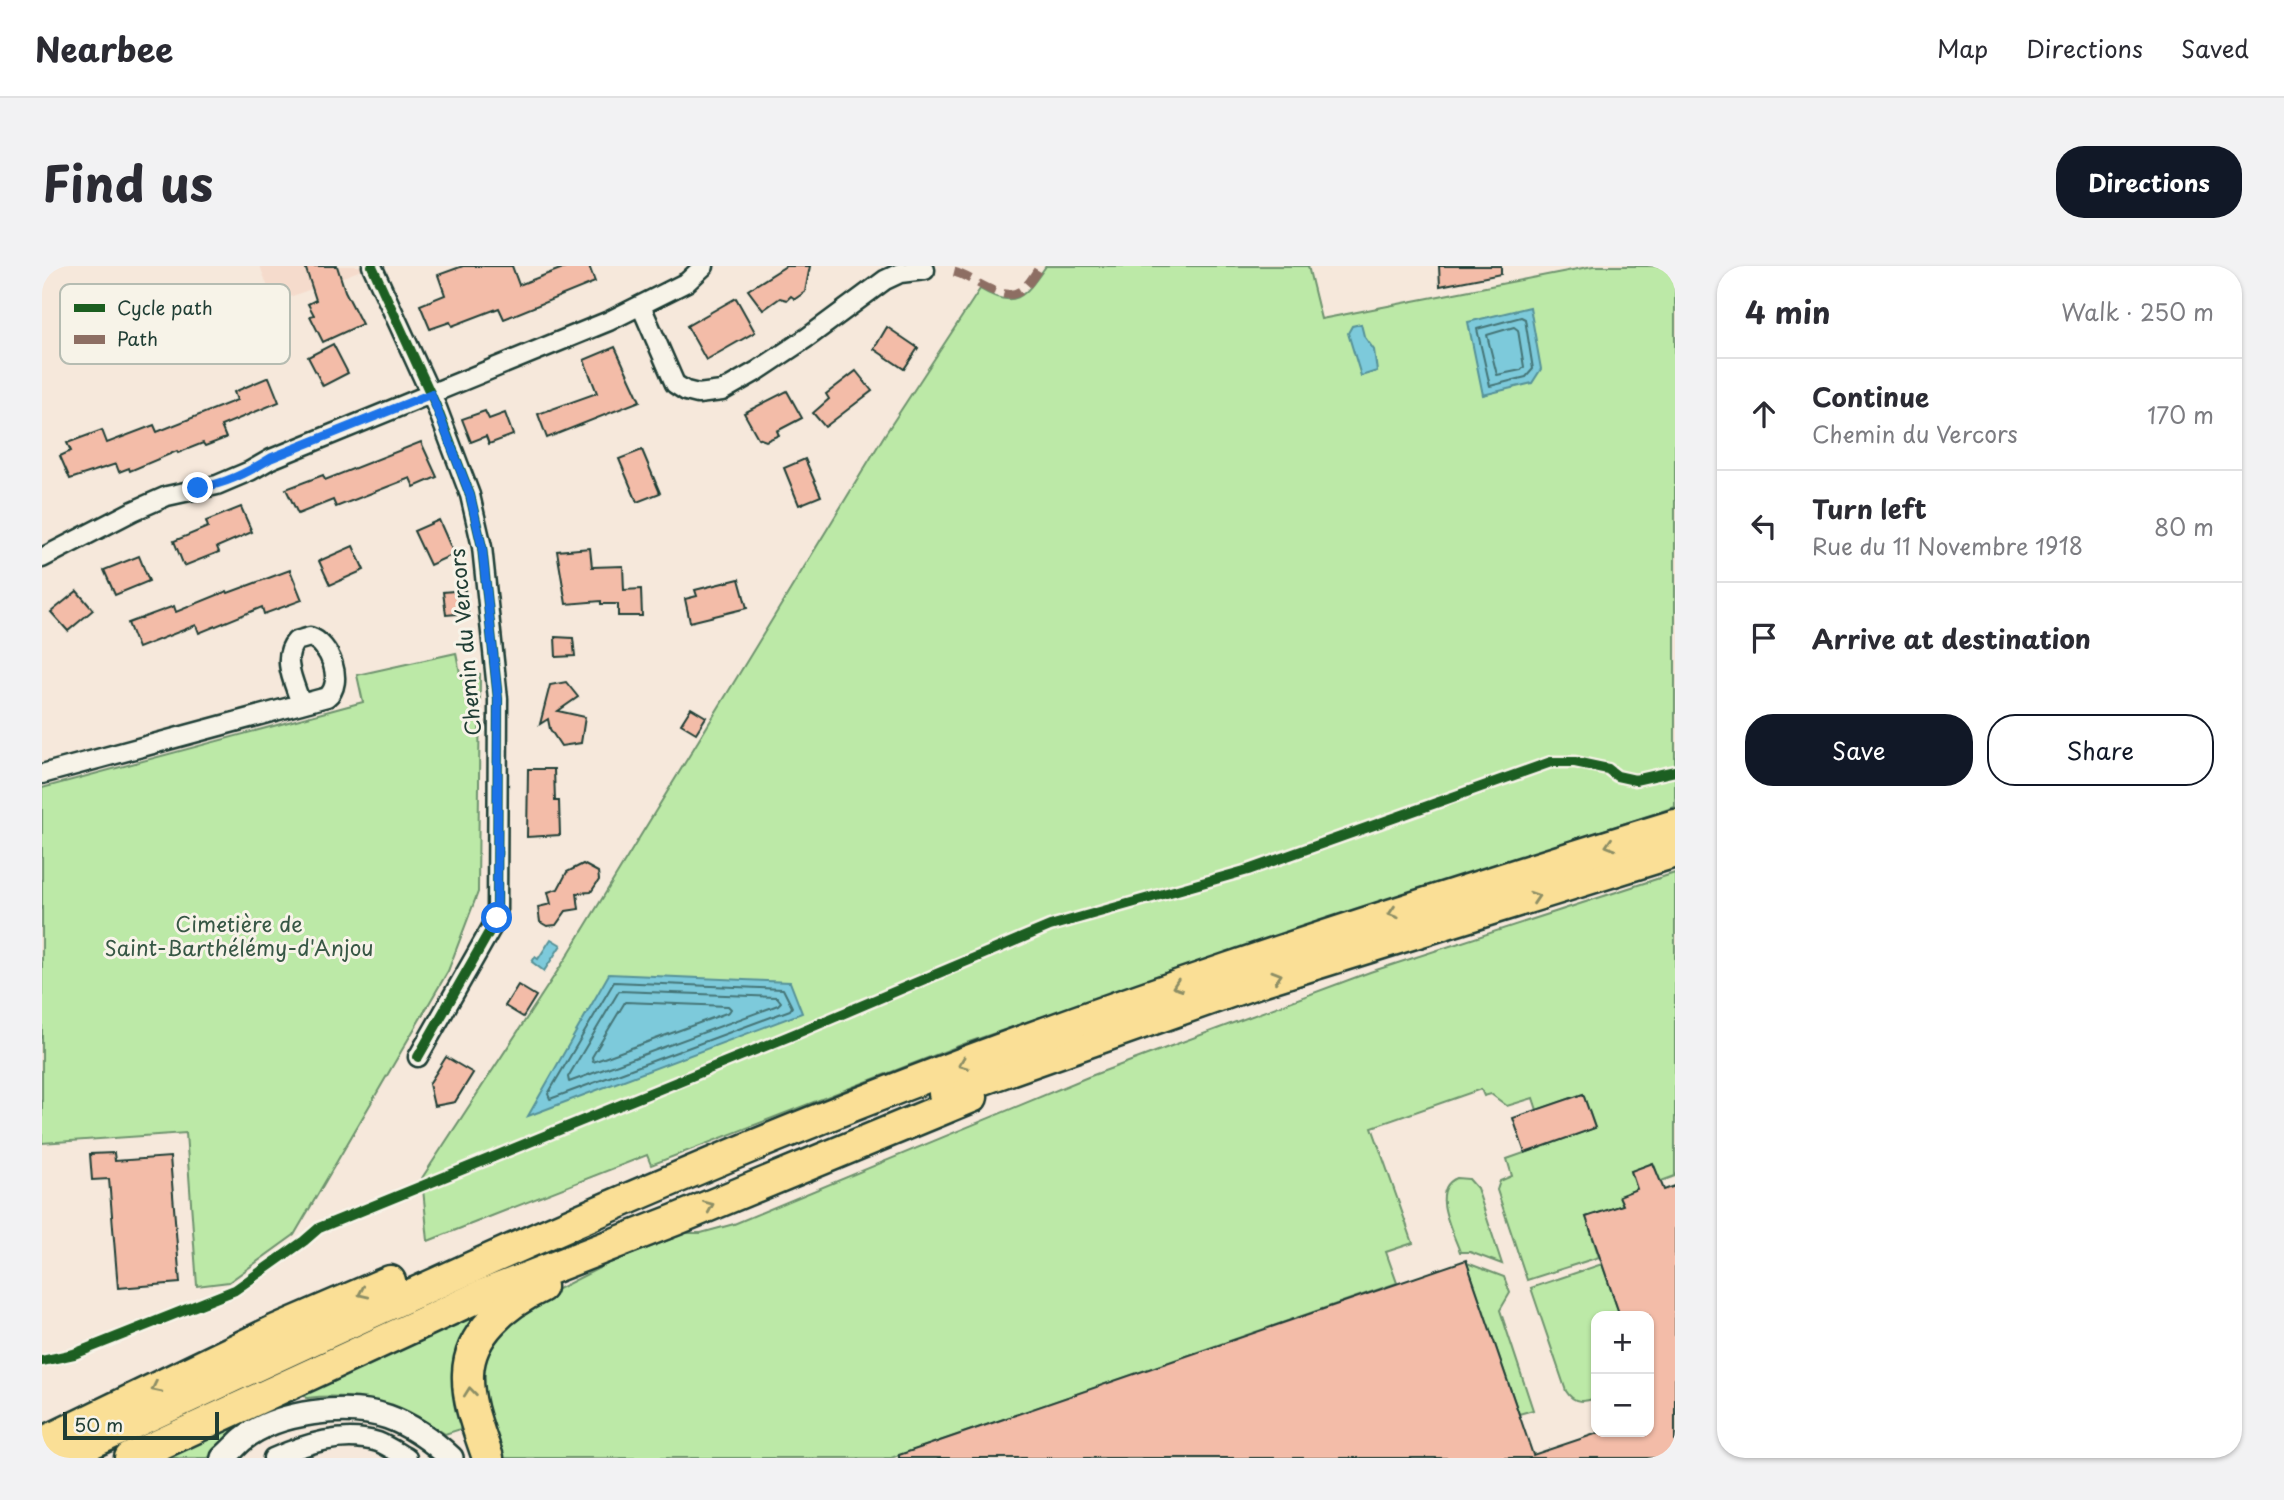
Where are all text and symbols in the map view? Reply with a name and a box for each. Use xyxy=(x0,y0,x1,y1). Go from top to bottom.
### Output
text: Nearbee xyxy=(35,23,173,73)
text: Map xyxy=(1937,30,1988,66)
text: Directions xyxy=(2026,30,2143,66)
text: Saved xyxy=(2181,30,2249,66)
text: Find us xyxy=(42,145,213,219)
button: Directions xyxy=(2056,146,2242,218)
legend xyxy=(60,284,290,364)
text: 4 min xyxy=(1745,289,1831,334)
text: Cycle path xyxy=(117,293,213,321)
text: Walk · 250 m xyxy=(2061,294,2214,329)
text: Path xyxy=(117,324,158,352)
text: Continue xyxy=(1812,377,1929,416)
icon: ahead xyxy=(1745,395,1783,433)
text: 170 m xyxy=(2147,397,2214,432)
text: Chemin du Vercors xyxy=(1812,416,2018,451)
route end xyxy=(182,472,213,503)
text: Turn left xyxy=(1812,489,1927,528)
icon: left xyxy=(1745,507,1783,545)
text: 80 m xyxy=(2154,509,2214,544)
text: Rue du 11 Novembre 1918 xyxy=(1812,528,2083,563)
street label: Chemin du Vercors xyxy=(440,547,488,737)
icon: arrive xyxy=(1745,619,1783,657)
text: Arrive at destination xyxy=(1812,619,2091,658)
button: Save xyxy=(1745,714,1973,786)
button: Share xyxy=(1987,714,2214,786)
one-way arrow xyxy=(1604,837,1617,851)
one-way arrow xyxy=(1528,890,1540,905)
route start xyxy=(481,902,512,933)
one-way arrow xyxy=(1387,905,1399,920)
park label: Cimetière de Saint-Barthélémy-d'Anjou xyxy=(104,907,374,963)
one-way arrow xyxy=(1271,970,1283,985)
one-way arrow xyxy=(1172,978,1184,992)
one-way arrow xyxy=(958,1055,970,1069)
one-way arrow xyxy=(702,1200,714,1214)
one-way arrow xyxy=(357,1284,369,1298)
map controls xyxy=(1591,1311,1654,1437)
button: + xyxy=(1591,1311,1654,1374)
button: − xyxy=(1591,1374,1654,1437)
one-way arrow xyxy=(151,1380,163,1394)
one-way arrow xyxy=(463,1386,478,1398)
scale bar xyxy=(63,1409,219,1441)
text: 50 m xyxy=(74,1410,123,1438)

